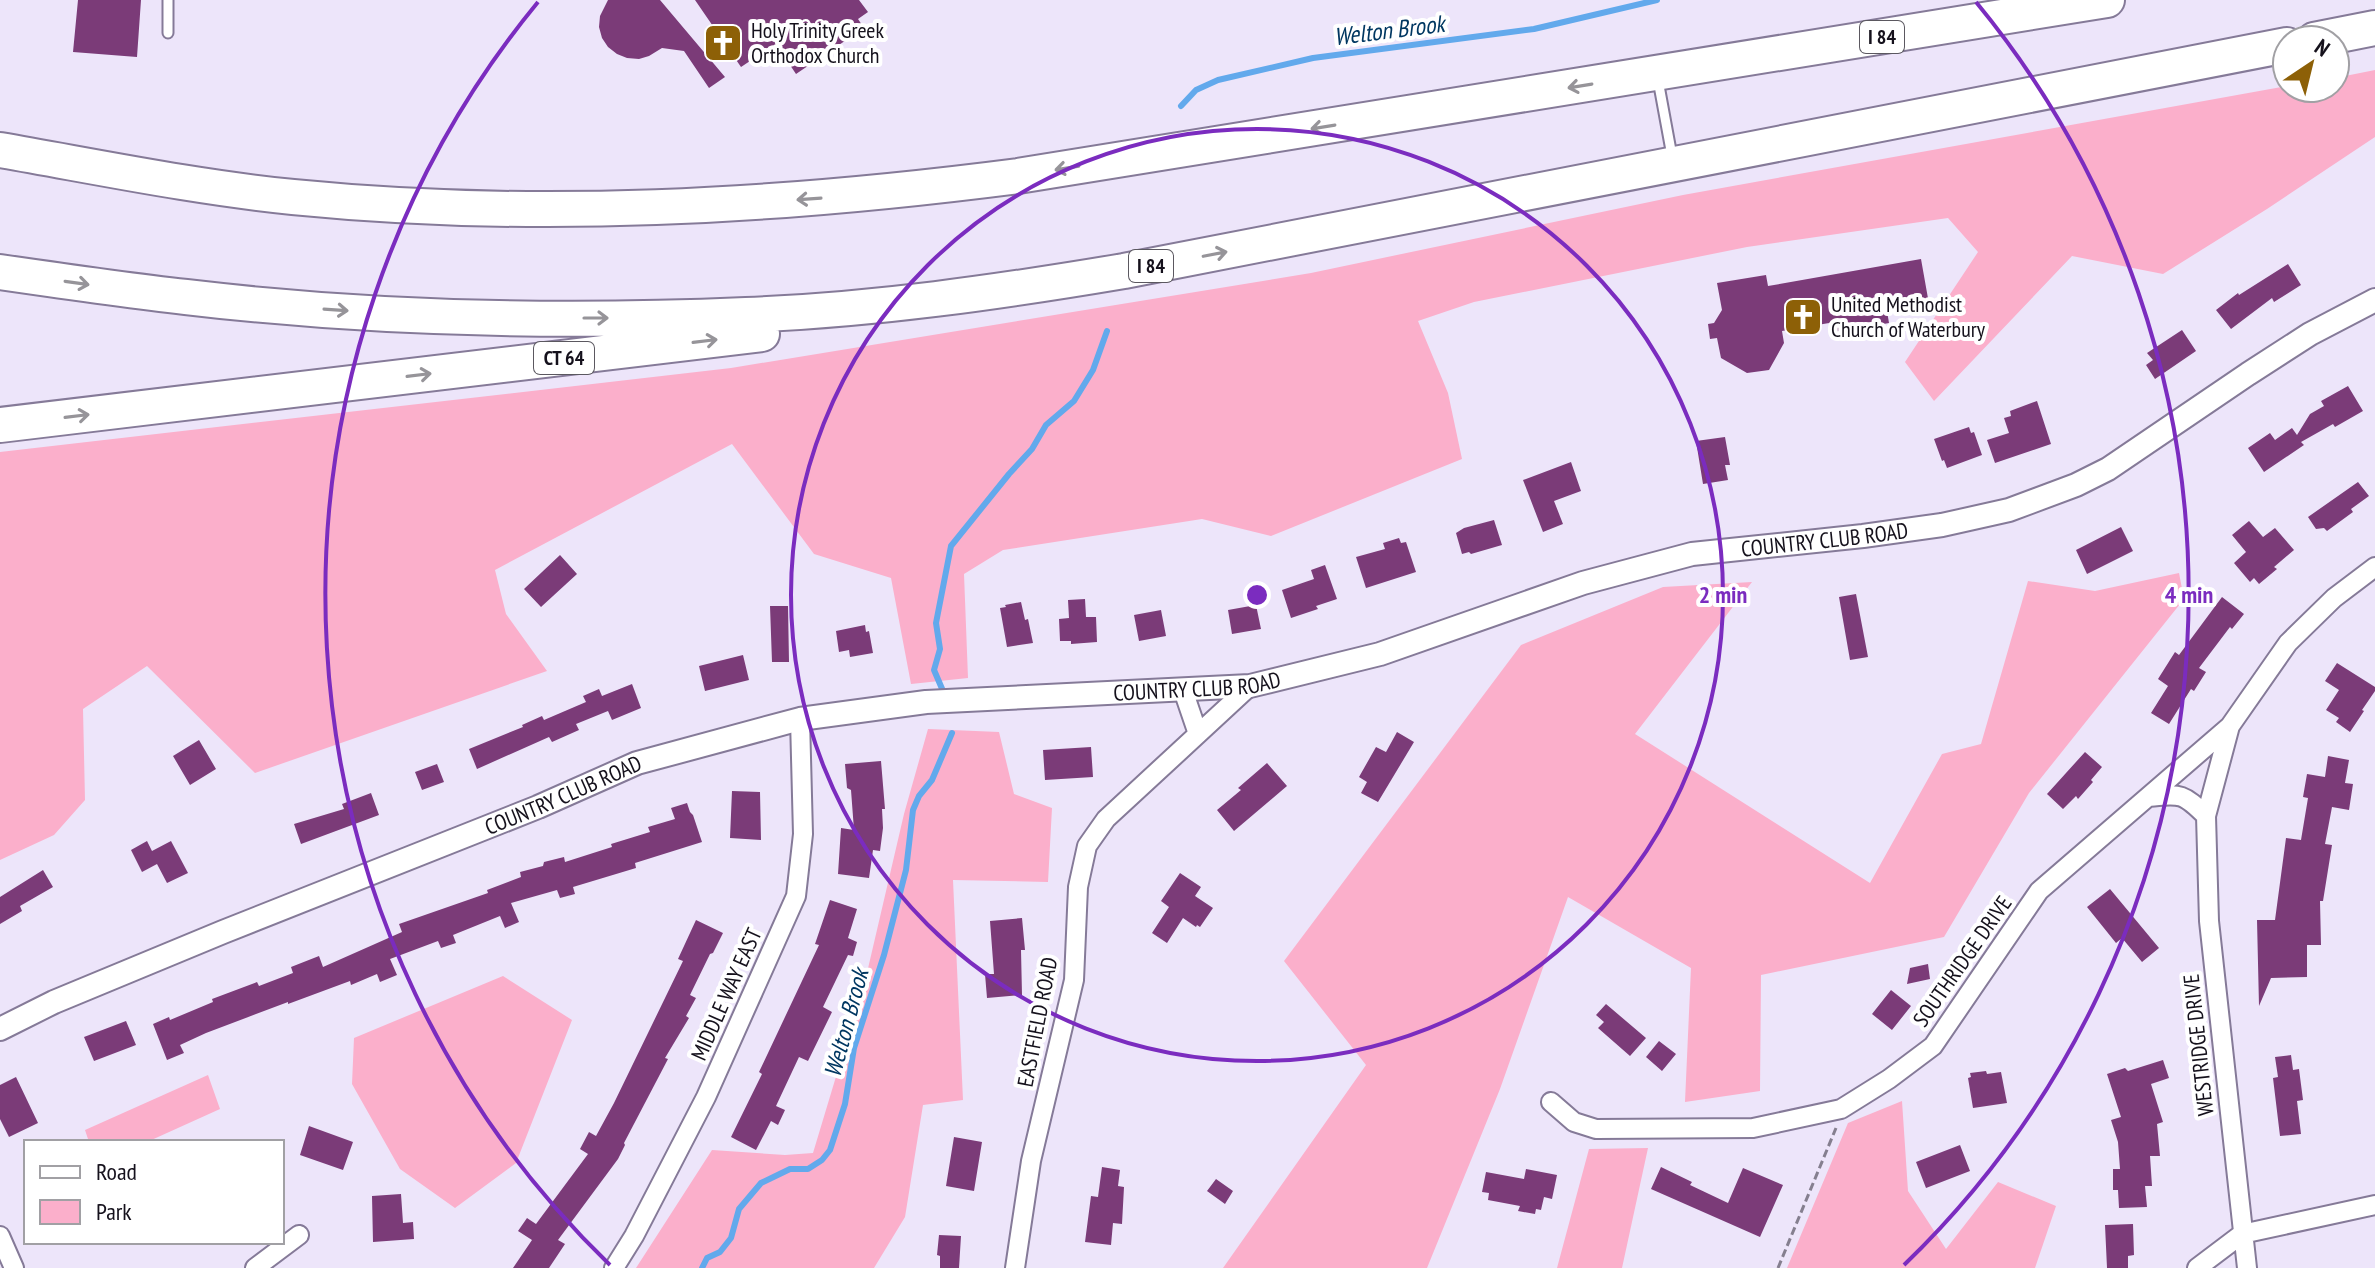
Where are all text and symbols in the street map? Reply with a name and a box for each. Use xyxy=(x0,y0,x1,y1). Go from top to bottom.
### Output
water label: Welton Brook xyxy=(1332,8,1449,52)
place label: Holy Trinity Greek Orthodox Church xyxy=(751,16,884,69)
road number: I 84 xyxy=(1860,21,1904,53)
church icon: Holy Trinity Greek Orthodox Church xyxy=(702,22,744,64)
north arrow xyxy=(2271,24,2351,104)
text: N xyxy=(2310,33,2335,62)
one-way arrow xyxy=(1568,79,1593,94)
one-way arrow xyxy=(1311,121,1337,136)
one-way arrow xyxy=(1055,161,1080,176)
one-way arrow xyxy=(796,192,823,207)
one-way arrow xyxy=(1202,245,1227,260)
road number: I 84 xyxy=(1129,250,1173,282)
one-way arrow xyxy=(64,276,89,291)
place label: United Methodist Church of Waterbury xyxy=(1831,290,1986,343)
church icon: United Methodist Church of Waterbury xyxy=(1782,296,1824,338)
one-way arrow xyxy=(322,303,349,318)
one-way arrow xyxy=(582,310,609,326)
one-way arrow xyxy=(691,334,718,349)
road number: CT 64 xyxy=(534,342,594,374)
one-way arrow xyxy=(405,368,432,383)
one-way arrow xyxy=(64,408,90,423)
street label: COUNTRY CLUB ROAD xyxy=(1740,516,1910,563)
text: 2 min xyxy=(1699,579,1747,610)
text: 4 min xyxy=(2165,579,2213,610)
centre of rings xyxy=(1243,581,1271,609)
street label: COUNTRY CLUB ROAD xyxy=(1113,665,1284,707)
street label: COUNTRY CLUB ROAD xyxy=(481,749,646,841)
street label: SOUTHRIDGE DRIVE xyxy=(1906,890,2018,1032)
street label: MIDDLE WAY EAST xyxy=(684,923,768,1064)
street label: EASTFIELD ROAD xyxy=(1011,955,1063,1089)
water label: Welton Brook xyxy=(817,963,876,1081)
street label: WESTRIDGE DRIVE xyxy=(2177,973,2219,1117)
legend xyxy=(24,1140,284,1244)
text: Road xyxy=(96,1156,137,1187)
text: Park xyxy=(96,1196,132,1227)

